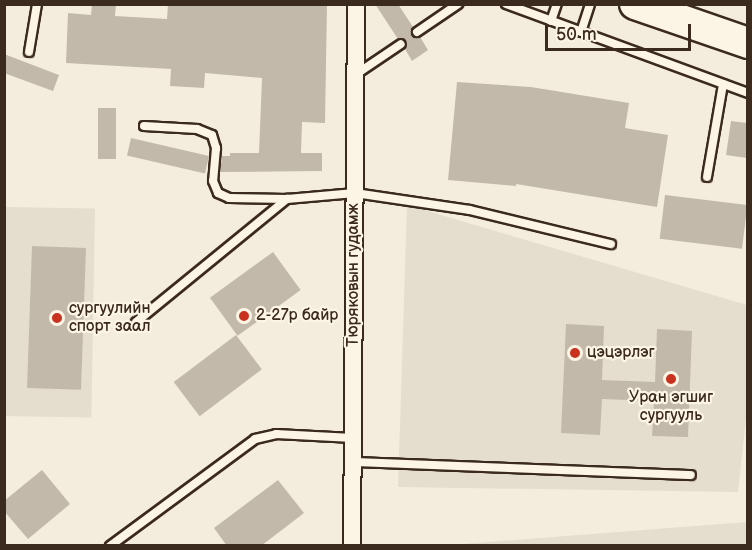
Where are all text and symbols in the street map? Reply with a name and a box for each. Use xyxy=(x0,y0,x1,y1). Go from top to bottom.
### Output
scale bar xyxy=(548,12,694,50)
text: 50 m xyxy=(556,24,597,45)
street label: Тюряковын гудамж xyxy=(344,203,364,347)
place label: сургуулийн спорт заал xyxy=(69,299,151,337)
place label: 2-27р байр xyxy=(256,306,338,326)
marker: 2-27р байр xyxy=(237,309,251,323)
marker: сургуулийн спорт заал xyxy=(50,311,64,325)
place label: цэцэрлэг xyxy=(587,343,655,363)
marker: цэцэрлэг xyxy=(568,346,582,360)
marker: Уран эгшиг сургууль xyxy=(664,372,678,386)
place label: Уран эгшиг сургууль xyxy=(629,388,713,426)

